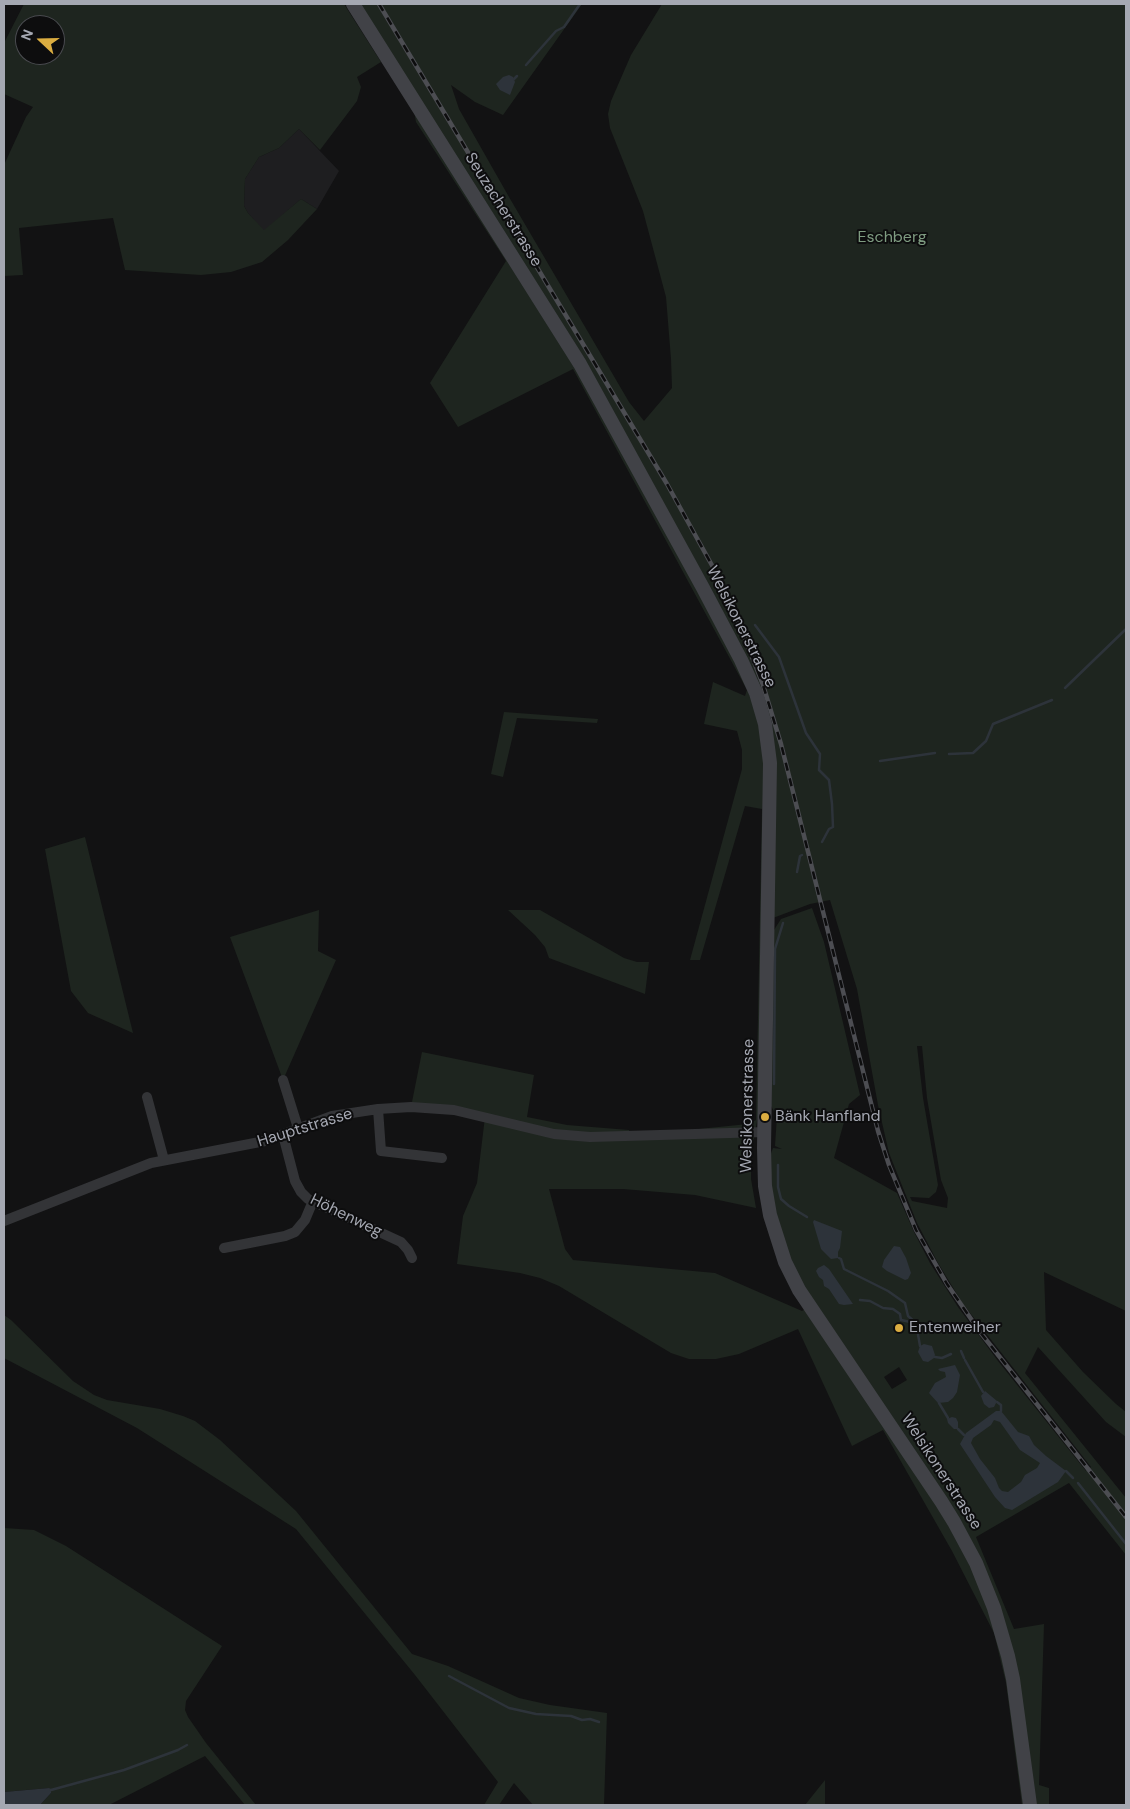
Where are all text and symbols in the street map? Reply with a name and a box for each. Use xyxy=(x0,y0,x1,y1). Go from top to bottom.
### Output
north arrow xyxy=(15,15,65,65)
text: N xyxy=(17,27,37,43)
street label: Seuzacherstrasse xyxy=(460,150,546,270)
park label: Eschberg xyxy=(857,228,927,248)
street label: Welsikonerstrasse xyxy=(702,563,780,691)
street label: Welsikonerstrasse xyxy=(737,1039,759,1173)
street label: Hauptstrasse xyxy=(255,1104,355,1152)
place label: Bänk Hanfland xyxy=(775,1107,881,1127)
marker: Bänk Hanfland xyxy=(759,1111,771,1123)
street label: Höhenweg xyxy=(307,1190,385,1242)
place label: Entenweiher xyxy=(909,1318,1001,1338)
marker: Entenweiher xyxy=(893,1322,905,1334)
street label: Welsikonerstrasse xyxy=(896,1411,986,1533)

